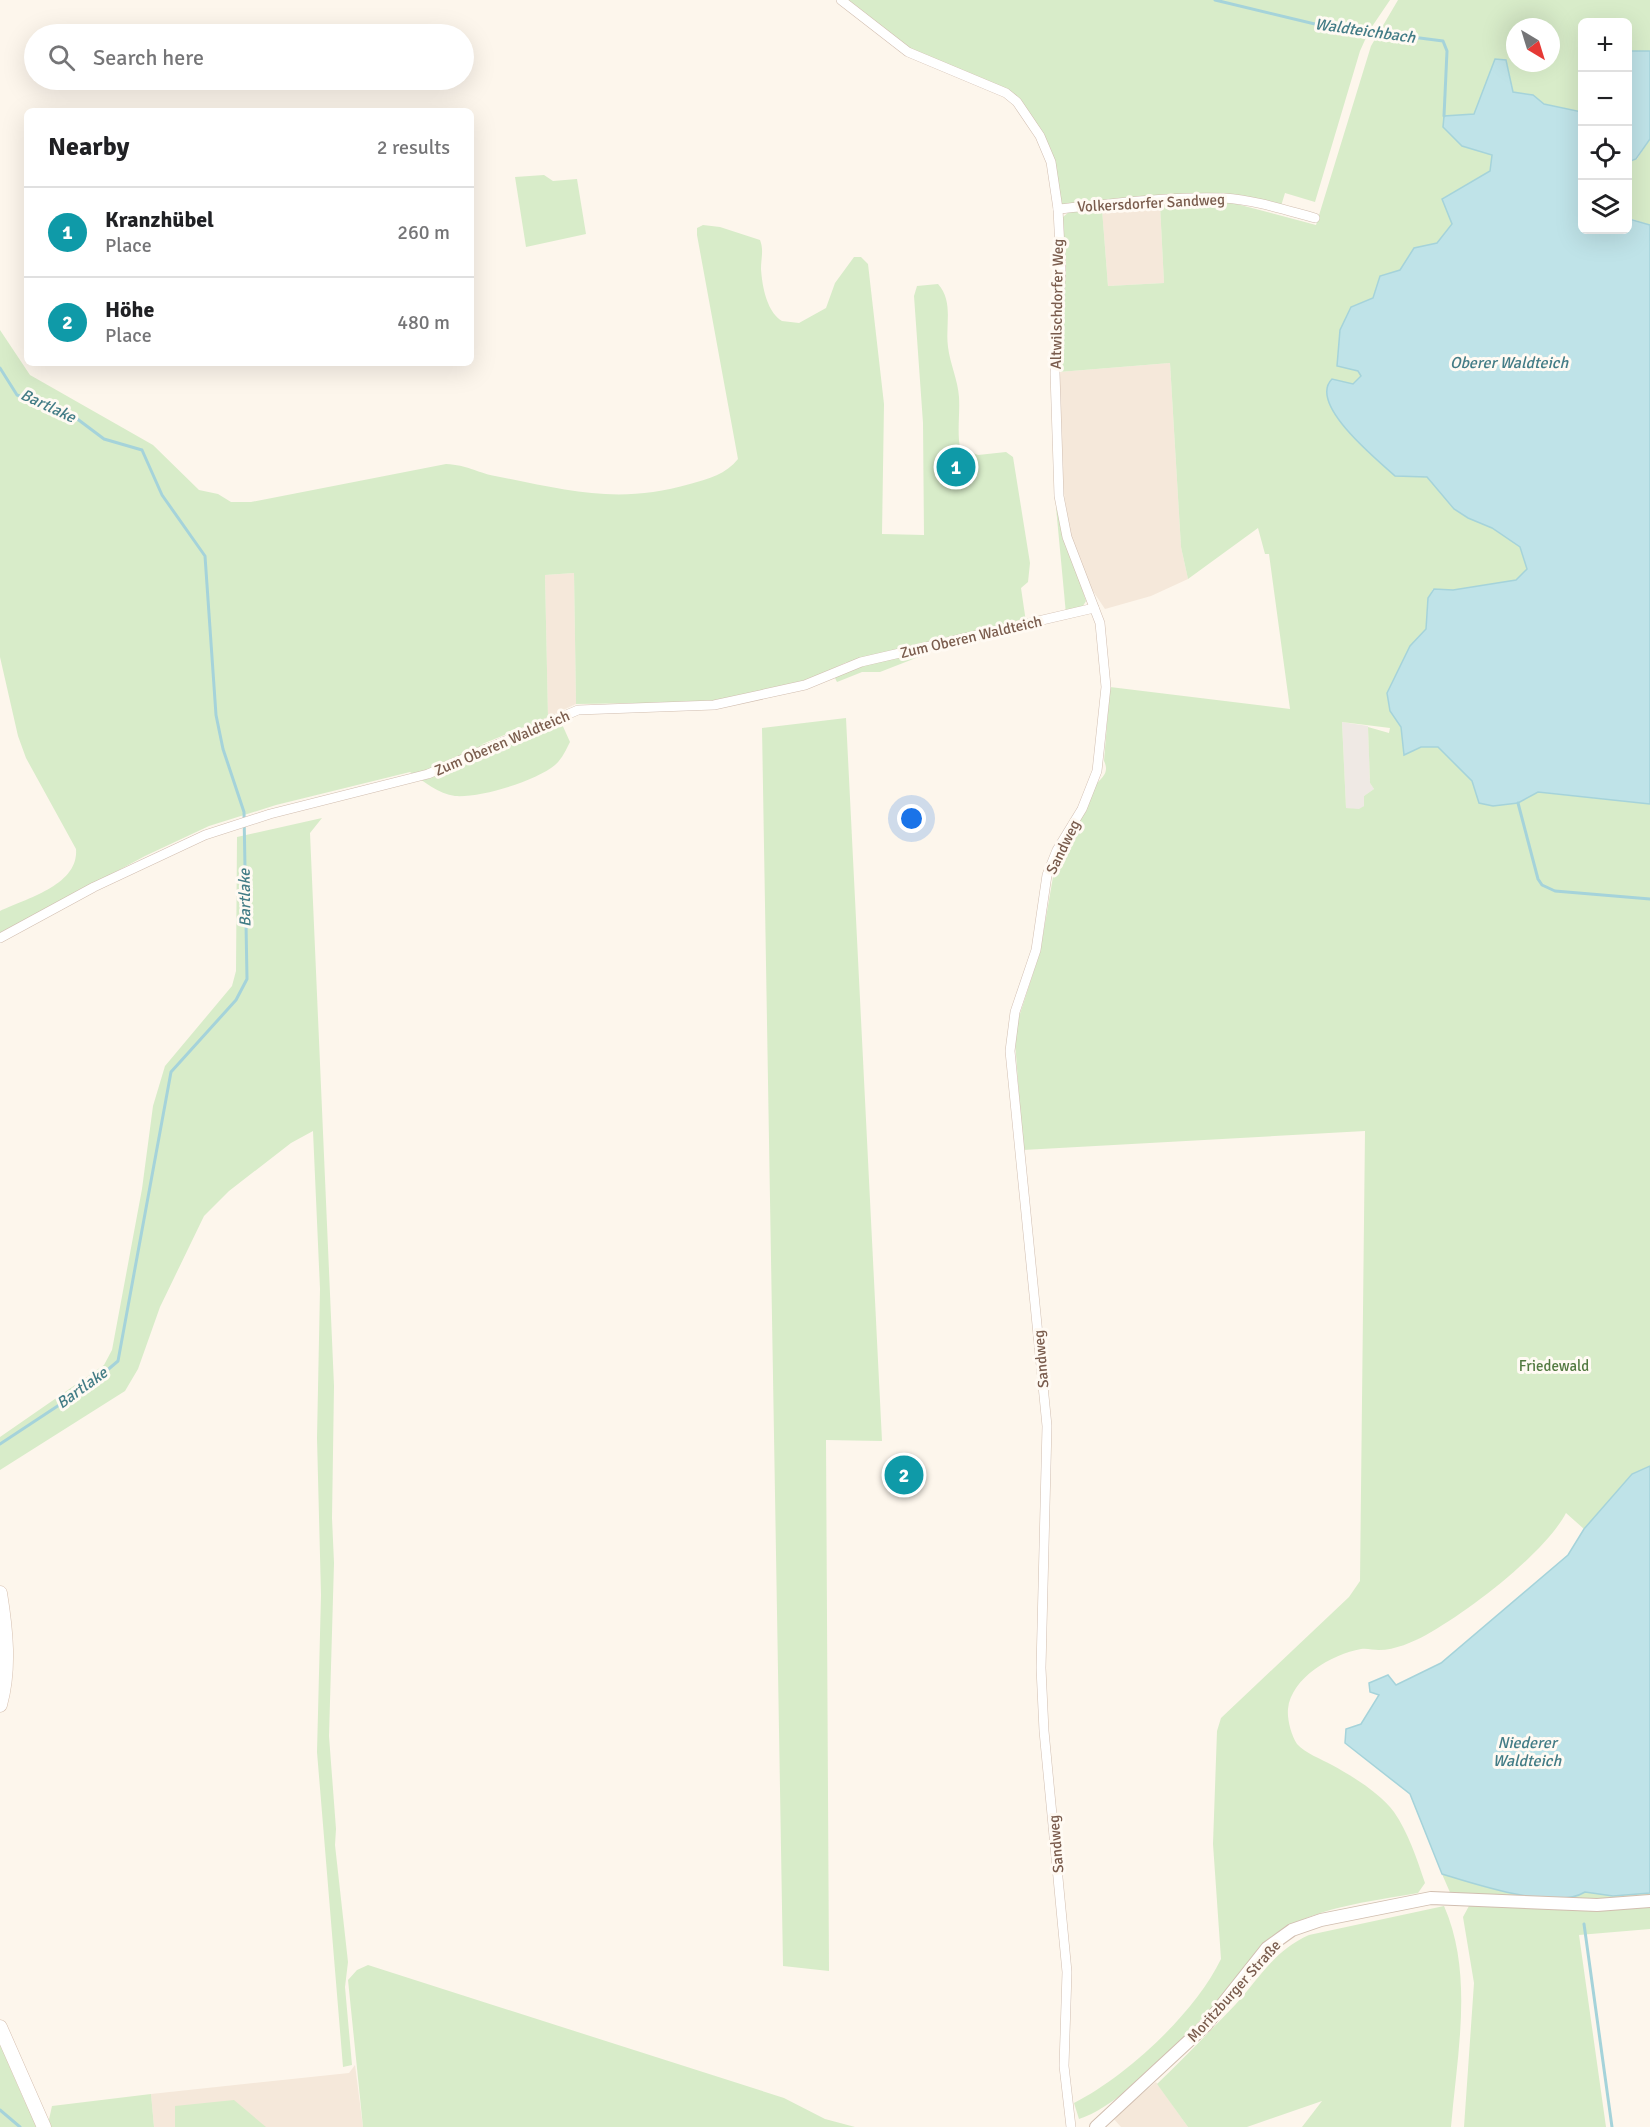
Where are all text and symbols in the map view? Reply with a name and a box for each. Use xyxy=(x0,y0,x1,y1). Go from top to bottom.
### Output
water label: Waldteichbach xyxy=(1314,14,1418,48)
north arrow xyxy=(1506,18,1560,72)
map controls xyxy=(1578,18,1632,234)
button: + xyxy=(1578,18,1632,72)
search box xyxy=(24,24,474,90)
icon: search xyxy=(45,41,78,74)
text: Search here xyxy=(93,44,204,71)
button: − xyxy=(1578,72,1632,126)
button: locate xyxy=(1578,126,1632,180)
text: Nearby xyxy=(48,131,129,163)
text: 2 results xyxy=(377,135,450,160)
button: layers xyxy=(1578,180,1632,234)
street label: Volkersdorfer Sandweg xyxy=(1077,190,1225,216)
text: Kranzhübel xyxy=(105,206,214,233)
text: 1 xyxy=(62,220,73,245)
text: 260 m xyxy=(397,220,450,245)
text: Place xyxy=(105,233,152,258)
street label: Altwilschdorfer Weg xyxy=(1047,239,1067,369)
text: Höhe xyxy=(105,296,154,323)
text: 2 xyxy=(62,310,73,335)
text: 480 m xyxy=(397,310,450,335)
text: Place xyxy=(105,323,152,348)
water label: Oberer Waldteich xyxy=(1450,353,1569,373)
water label: Bartlake xyxy=(17,385,79,428)
pin: 1 xyxy=(936,444,976,490)
street label: Zum Oberen Waldteich xyxy=(898,612,1044,662)
street label: Zum Oberen Waldteich xyxy=(432,706,572,780)
your location xyxy=(897,804,926,833)
street label: Sandweg xyxy=(1042,817,1084,877)
water label: Bartlake xyxy=(234,868,256,927)
street label: Sandweg xyxy=(1029,1329,1052,1389)
park label: Friedewald xyxy=(1519,1357,1589,1375)
water label: Bartlake xyxy=(53,1362,112,1413)
pin: 2 xyxy=(884,1452,924,1498)
water label: Niederer Waldteich xyxy=(1493,1733,1562,1771)
street label: Sandweg xyxy=(1044,1814,1067,1874)
street label: Moritzburger Straße xyxy=(1183,1936,1285,2046)

